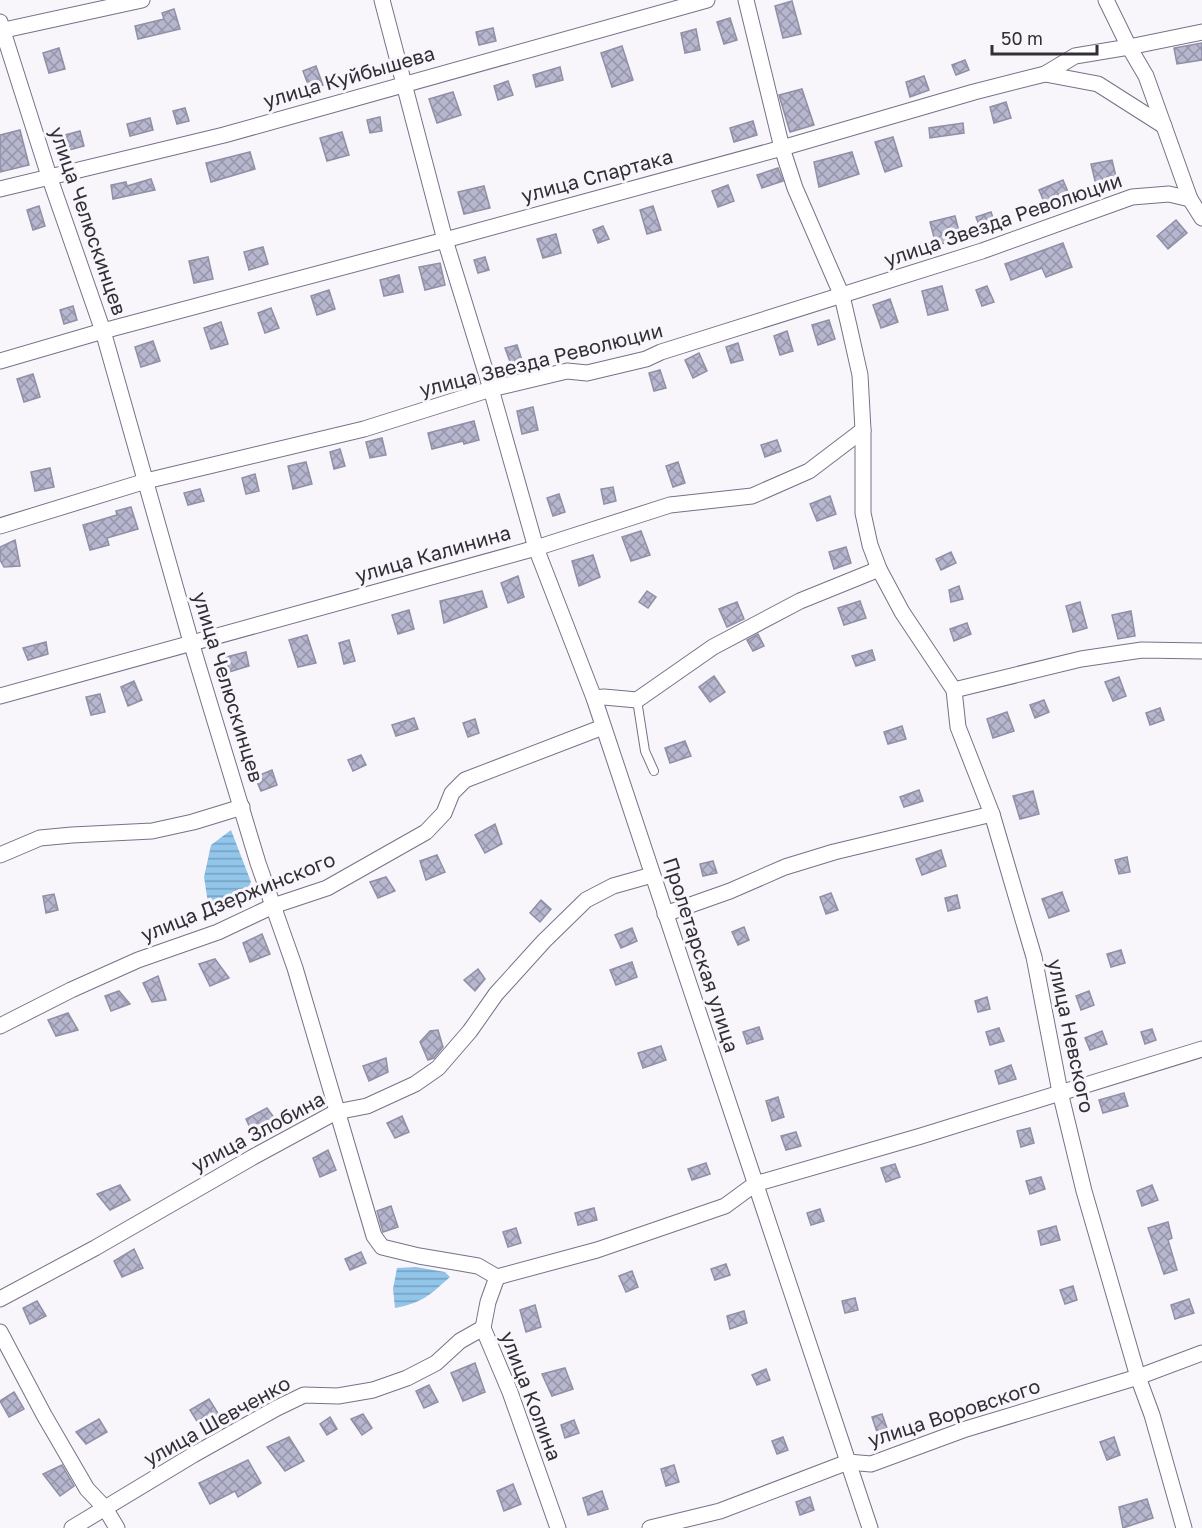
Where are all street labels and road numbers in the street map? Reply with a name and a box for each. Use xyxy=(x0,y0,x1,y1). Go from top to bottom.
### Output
street label: улица Куйбышева xyxy=(260,40,437,112)
street label: улица Челюскинцев xyxy=(45,123,132,318)
street label: улица Спартака xyxy=(518,143,675,207)
street label: улица Звезда Революции xyxy=(881,167,1125,271)
street label: улица Звезда Революции xyxy=(417,317,665,401)
street label: улица Калинина xyxy=(352,519,513,587)
street label: улица Челюскинцев xyxy=(189,589,269,785)
street label: улица Дзержинского xyxy=(137,846,338,946)
street label: Пролетарская улица xyxy=(659,854,745,1055)
street label: улица Невского xyxy=(1044,957,1100,1115)
street label: улица Злобина xyxy=(187,1086,328,1176)
street label: улица Колина xyxy=(496,1328,568,1464)
street label: улица Шевченко xyxy=(139,1370,294,1470)
street label: улица Воровского xyxy=(865,1373,1043,1451)

